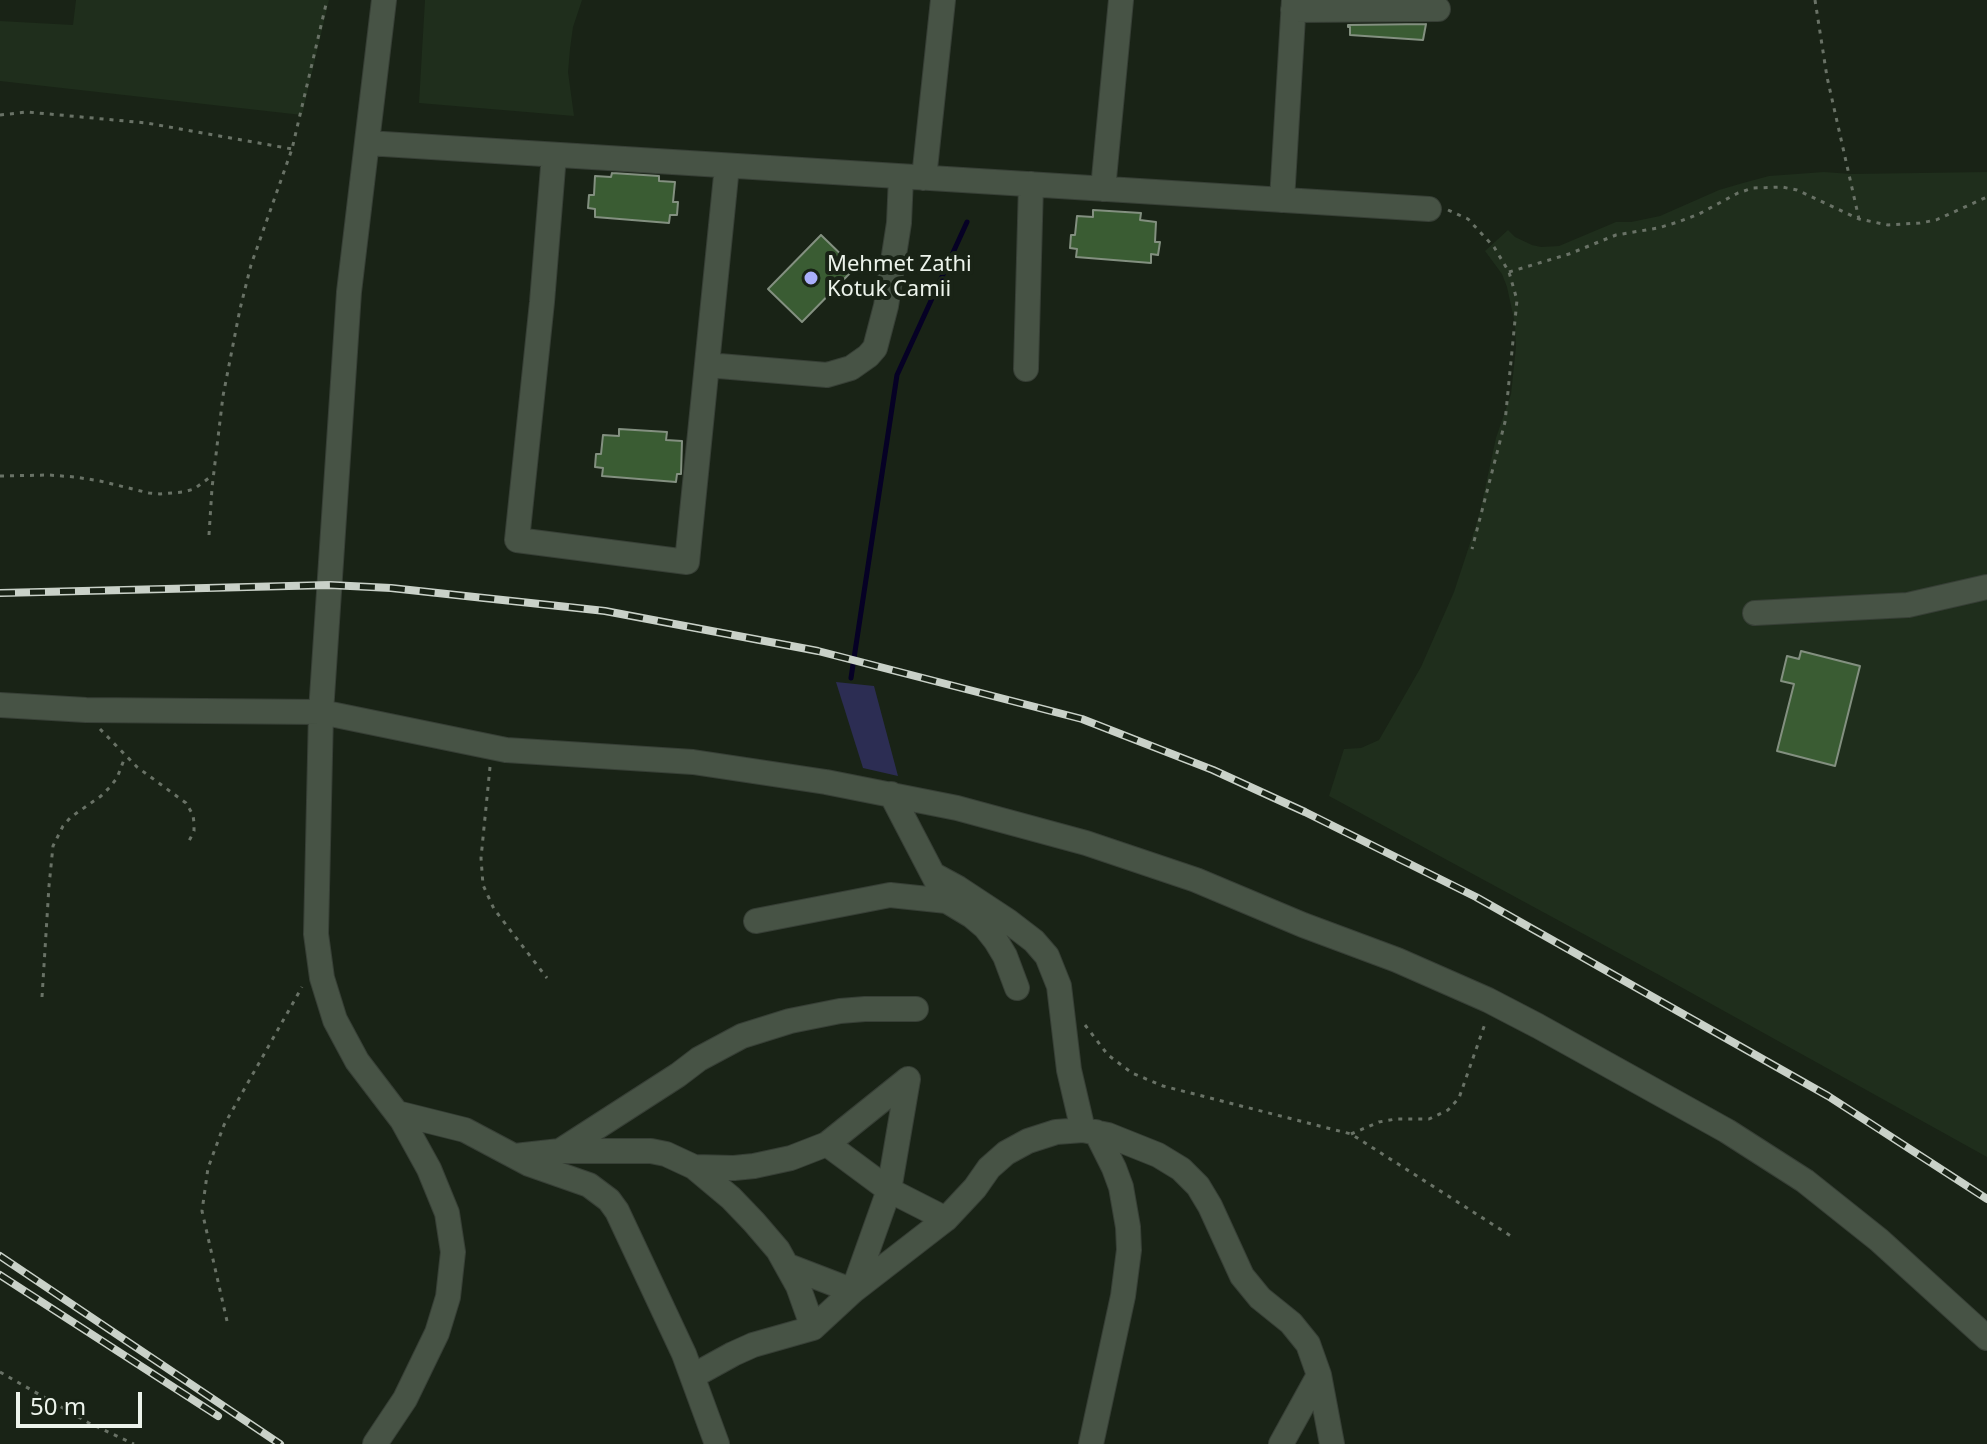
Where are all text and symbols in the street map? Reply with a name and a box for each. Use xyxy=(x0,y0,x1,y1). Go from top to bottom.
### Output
place label: Mehmet Zathi Kotuk Camii xyxy=(827,252,972,304)
marker: Mehmet Zathi Kotuk Camii xyxy=(802,269,820,287)
scale bar xyxy=(20,1376,146,1426)
text: 50 m xyxy=(30,1389,86,1422)

